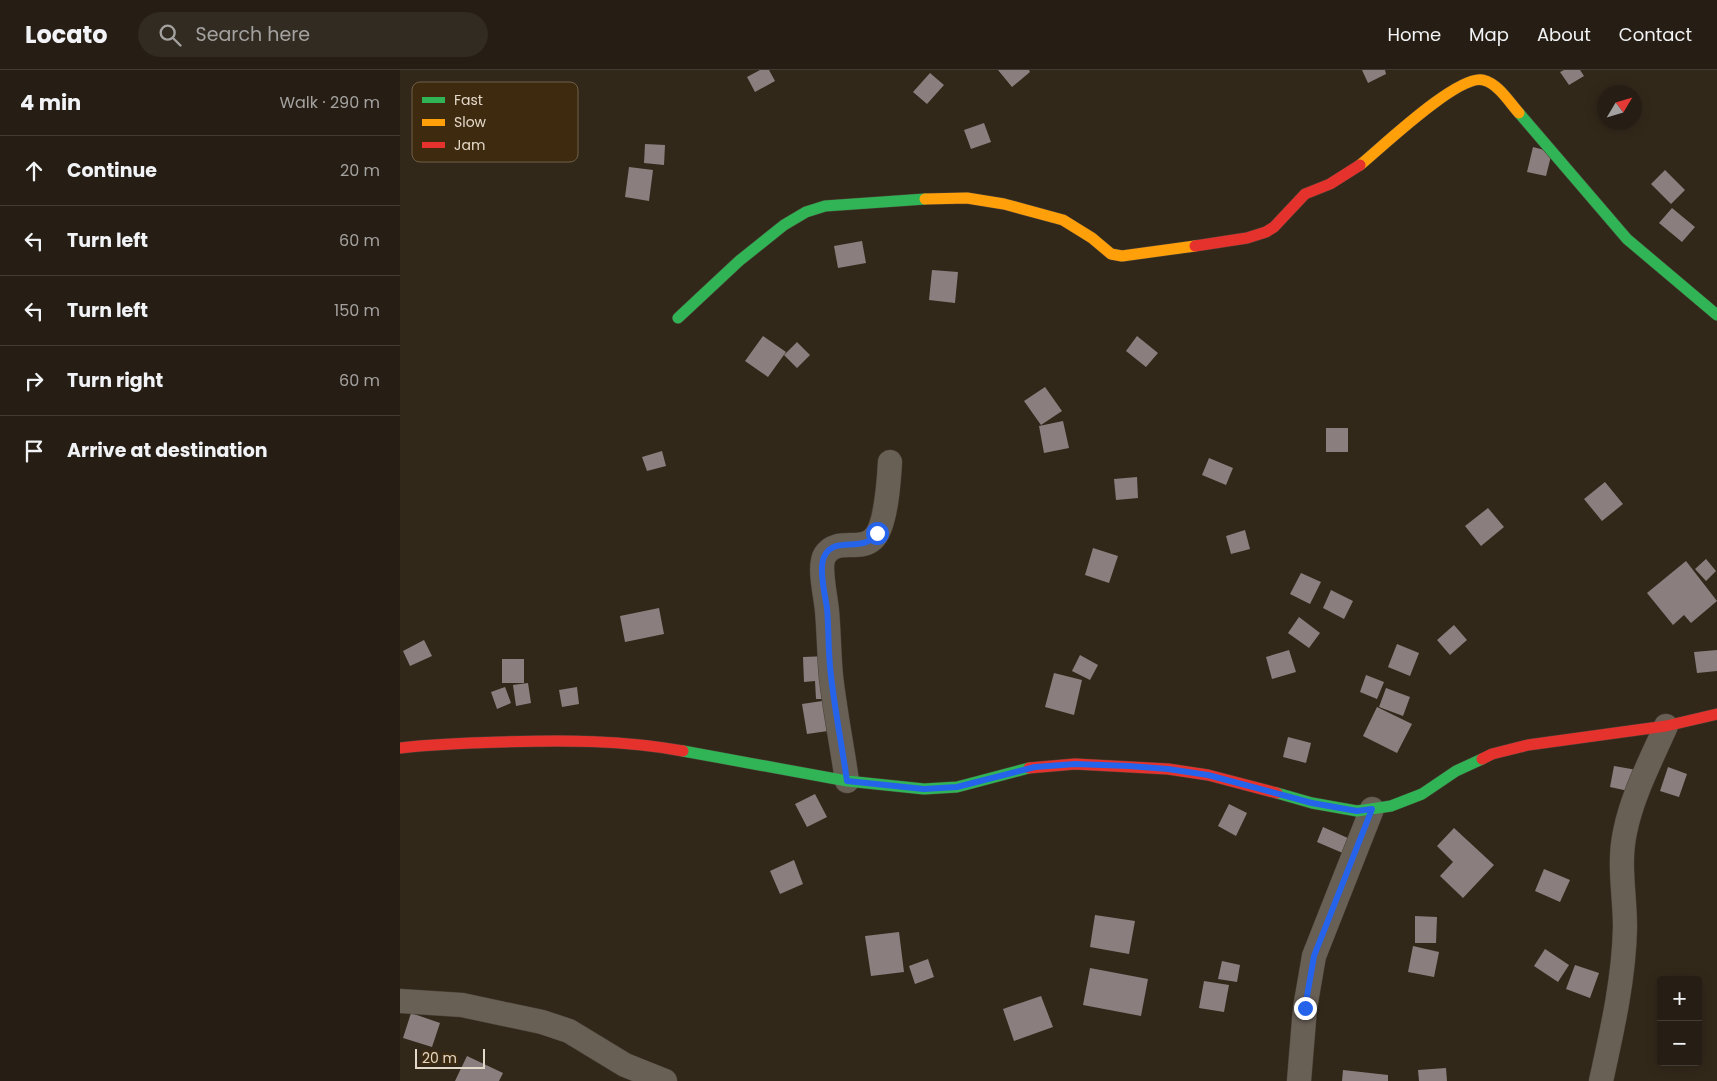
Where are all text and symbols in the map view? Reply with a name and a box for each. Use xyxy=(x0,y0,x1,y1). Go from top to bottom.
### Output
search box xyxy=(138,12,488,57)
text: Locato xyxy=(25,18,108,51)
icon: search xyxy=(156,21,184,49)
text: Search here xyxy=(196,21,310,48)
text: Home xyxy=(1387,22,1441,47)
text: Map xyxy=(1469,22,1509,47)
text: About xyxy=(1537,22,1591,47)
text: Contact xyxy=(1619,22,1692,47)
legend xyxy=(412,82,578,162)
north arrow xyxy=(1597,85,1642,130)
text: 4 min xyxy=(20,88,81,117)
text: Fast xyxy=(454,90,483,110)
text: Walk · 290 m xyxy=(279,91,380,114)
text: Slow xyxy=(454,112,487,132)
text: Jam xyxy=(454,135,485,155)
icon: ahead xyxy=(20,157,48,185)
text: Continue xyxy=(67,157,157,184)
text: 20 m xyxy=(340,159,380,182)
icon: left xyxy=(20,227,48,255)
text: Turn left xyxy=(67,227,148,254)
text: 60 m xyxy=(339,229,380,252)
icon: left xyxy=(20,297,48,325)
text: Turn left xyxy=(67,297,148,324)
text: 150 m xyxy=(334,299,380,322)
icon: right xyxy=(20,367,48,395)
text: Turn right xyxy=(67,367,163,394)
text: 60 m xyxy=(339,369,380,392)
icon: arrive xyxy=(20,437,48,465)
text: Arrive at destination xyxy=(67,437,268,464)
route start xyxy=(866,522,889,545)
map controls xyxy=(1657,976,1702,1066)
button: + xyxy=(1657,976,1702,1021)
route end xyxy=(1294,997,1317,1020)
button: − xyxy=(1657,1021,1702,1066)
scale bar xyxy=(415,1046,485,1069)
text: 20 m xyxy=(422,1048,457,1068)

